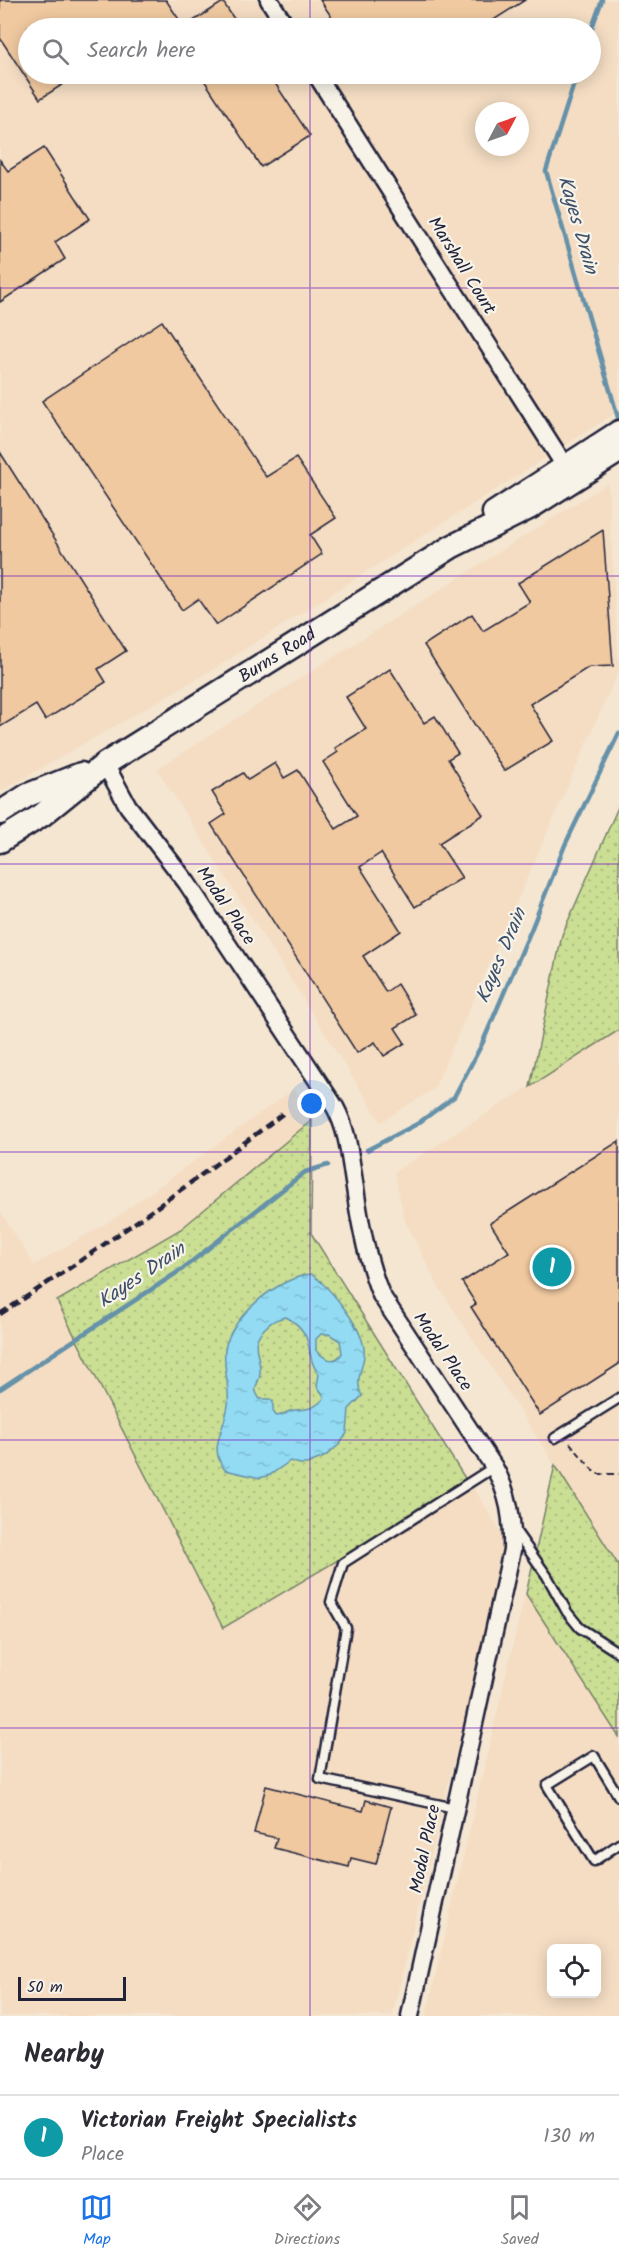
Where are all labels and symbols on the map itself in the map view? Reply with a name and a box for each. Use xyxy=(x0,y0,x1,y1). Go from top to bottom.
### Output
north arrow xyxy=(475,102,529,156)
water label: Kayes Drain xyxy=(548,172,607,279)
street label: Marshall Court xyxy=(419,211,503,322)
street label: Burns Road xyxy=(233,620,323,691)
street label: Modal Place xyxy=(188,861,262,951)
water label: Kayes Drain xyxy=(468,902,537,1008)
your location xyxy=(297,1089,326,1118)
water label: Kayes Drain xyxy=(91,1234,194,1317)
pin: 1 xyxy=(532,1244,572,1290)
street label: Modal Place xyxy=(405,1307,479,1397)
street label: Modal Place xyxy=(402,1802,450,1896)
scale bar xyxy=(18,1974,126,2002)

